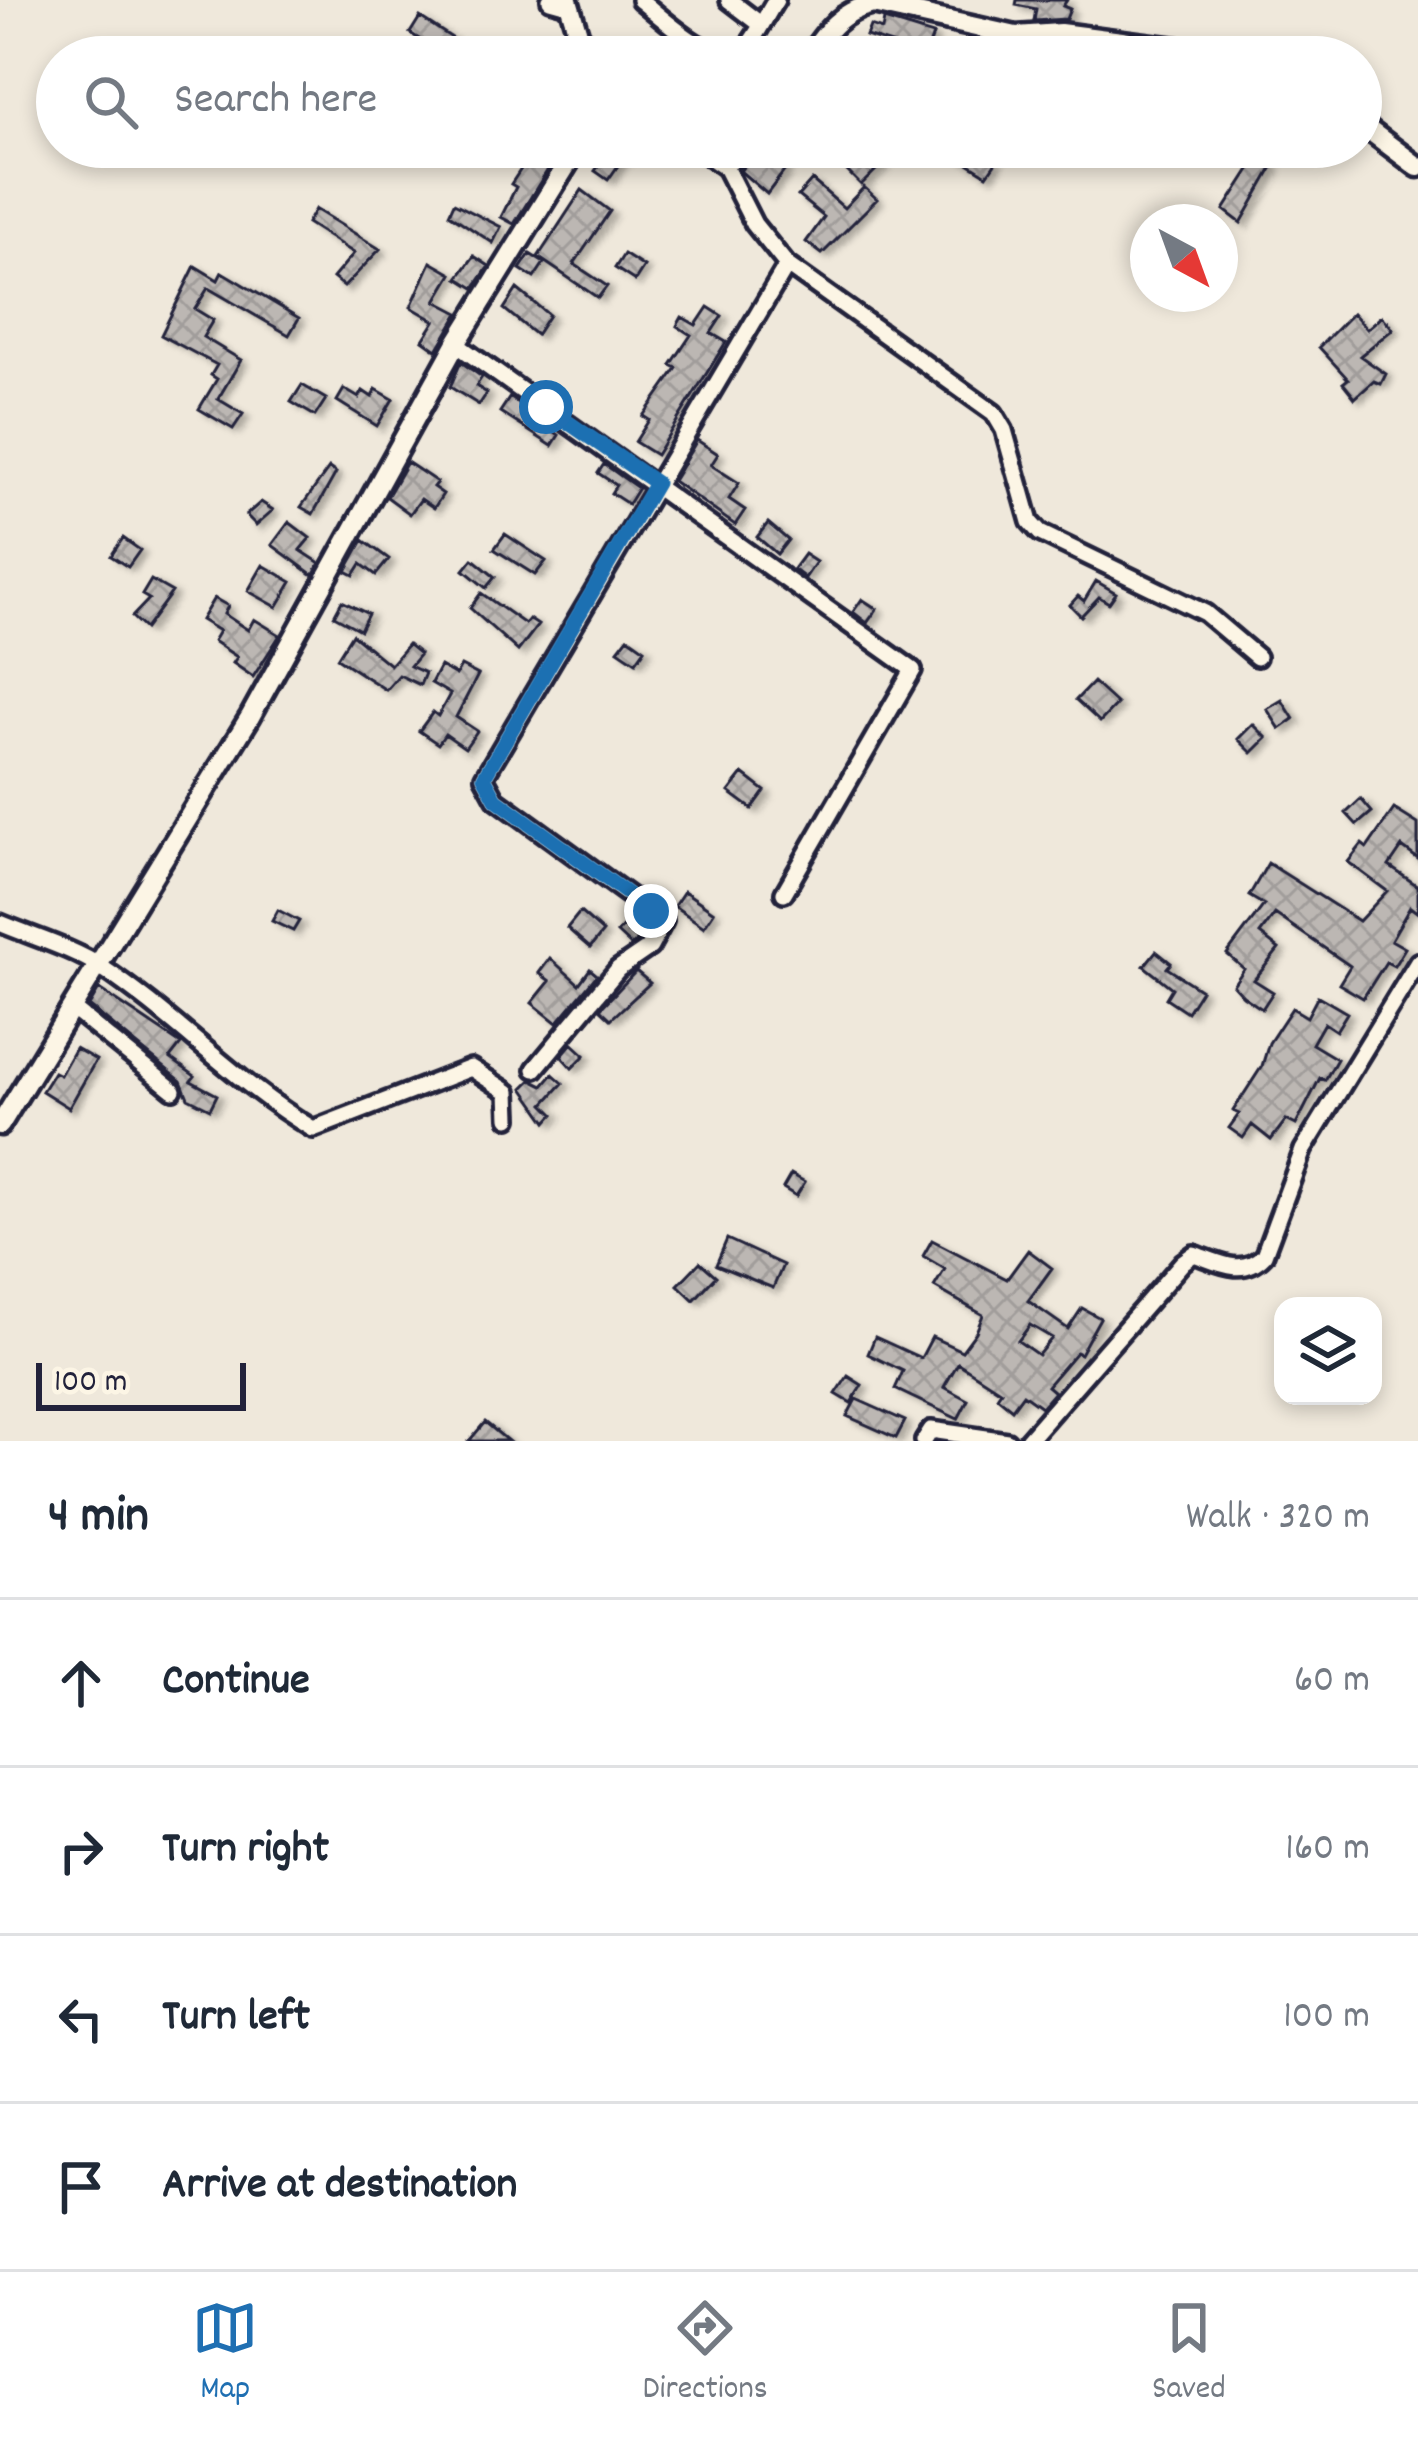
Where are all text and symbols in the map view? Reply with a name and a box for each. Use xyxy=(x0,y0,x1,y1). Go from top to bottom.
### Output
search box xyxy=(36,36,1382,168)
icon: search xyxy=(78,69,144,135)
text: Search here xyxy=(174,70,377,134)
north arrow xyxy=(1130,204,1238,312)
route start xyxy=(519,380,573,434)
route end xyxy=(624,884,678,938)
map controls xyxy=(1274,1297,1382,1405)
button: layers xyxy=(1274,1297,1382,1405)
scale bar xyxy=(36,1357,246,1410)
text: 100 m xyxy=(54,1360,127,1407)
text: 4 min xyxy=(48,1483,149,1555)
text: Walk · 320 m xyxy=(1186,1492,1370,1547)
icon: ahead xyxy=(48,1650,114,1716)
text: Continue xyxy=(162,1651,310,1715)
text: 60 m xyxy=(1294,1655,1370,1710)
icon: right xyxy=(48,1818,114,1884)
text: Turn right xyxy=(162,1819,329,1883)
text: 160 m xyxy=(1285,1823,1370,1878)
icon: left xyxy=(48,1986,114,2052)
text: Turn left xyxy=(162,1987,310,2051)
text: 100 m xyxy=(1283,1991,1370,2046)
icon: arrive xyxy=(48,2154,114,2220)
text: Arrive at destination xyxy=(162,2155,517,2219)
tab: Map xyxy=(192,2295,258,2414)
tab: Directions xyxy=(643,2295,768,2414)
tab: Saved xyxy=(1152,2295,1226,2414)

